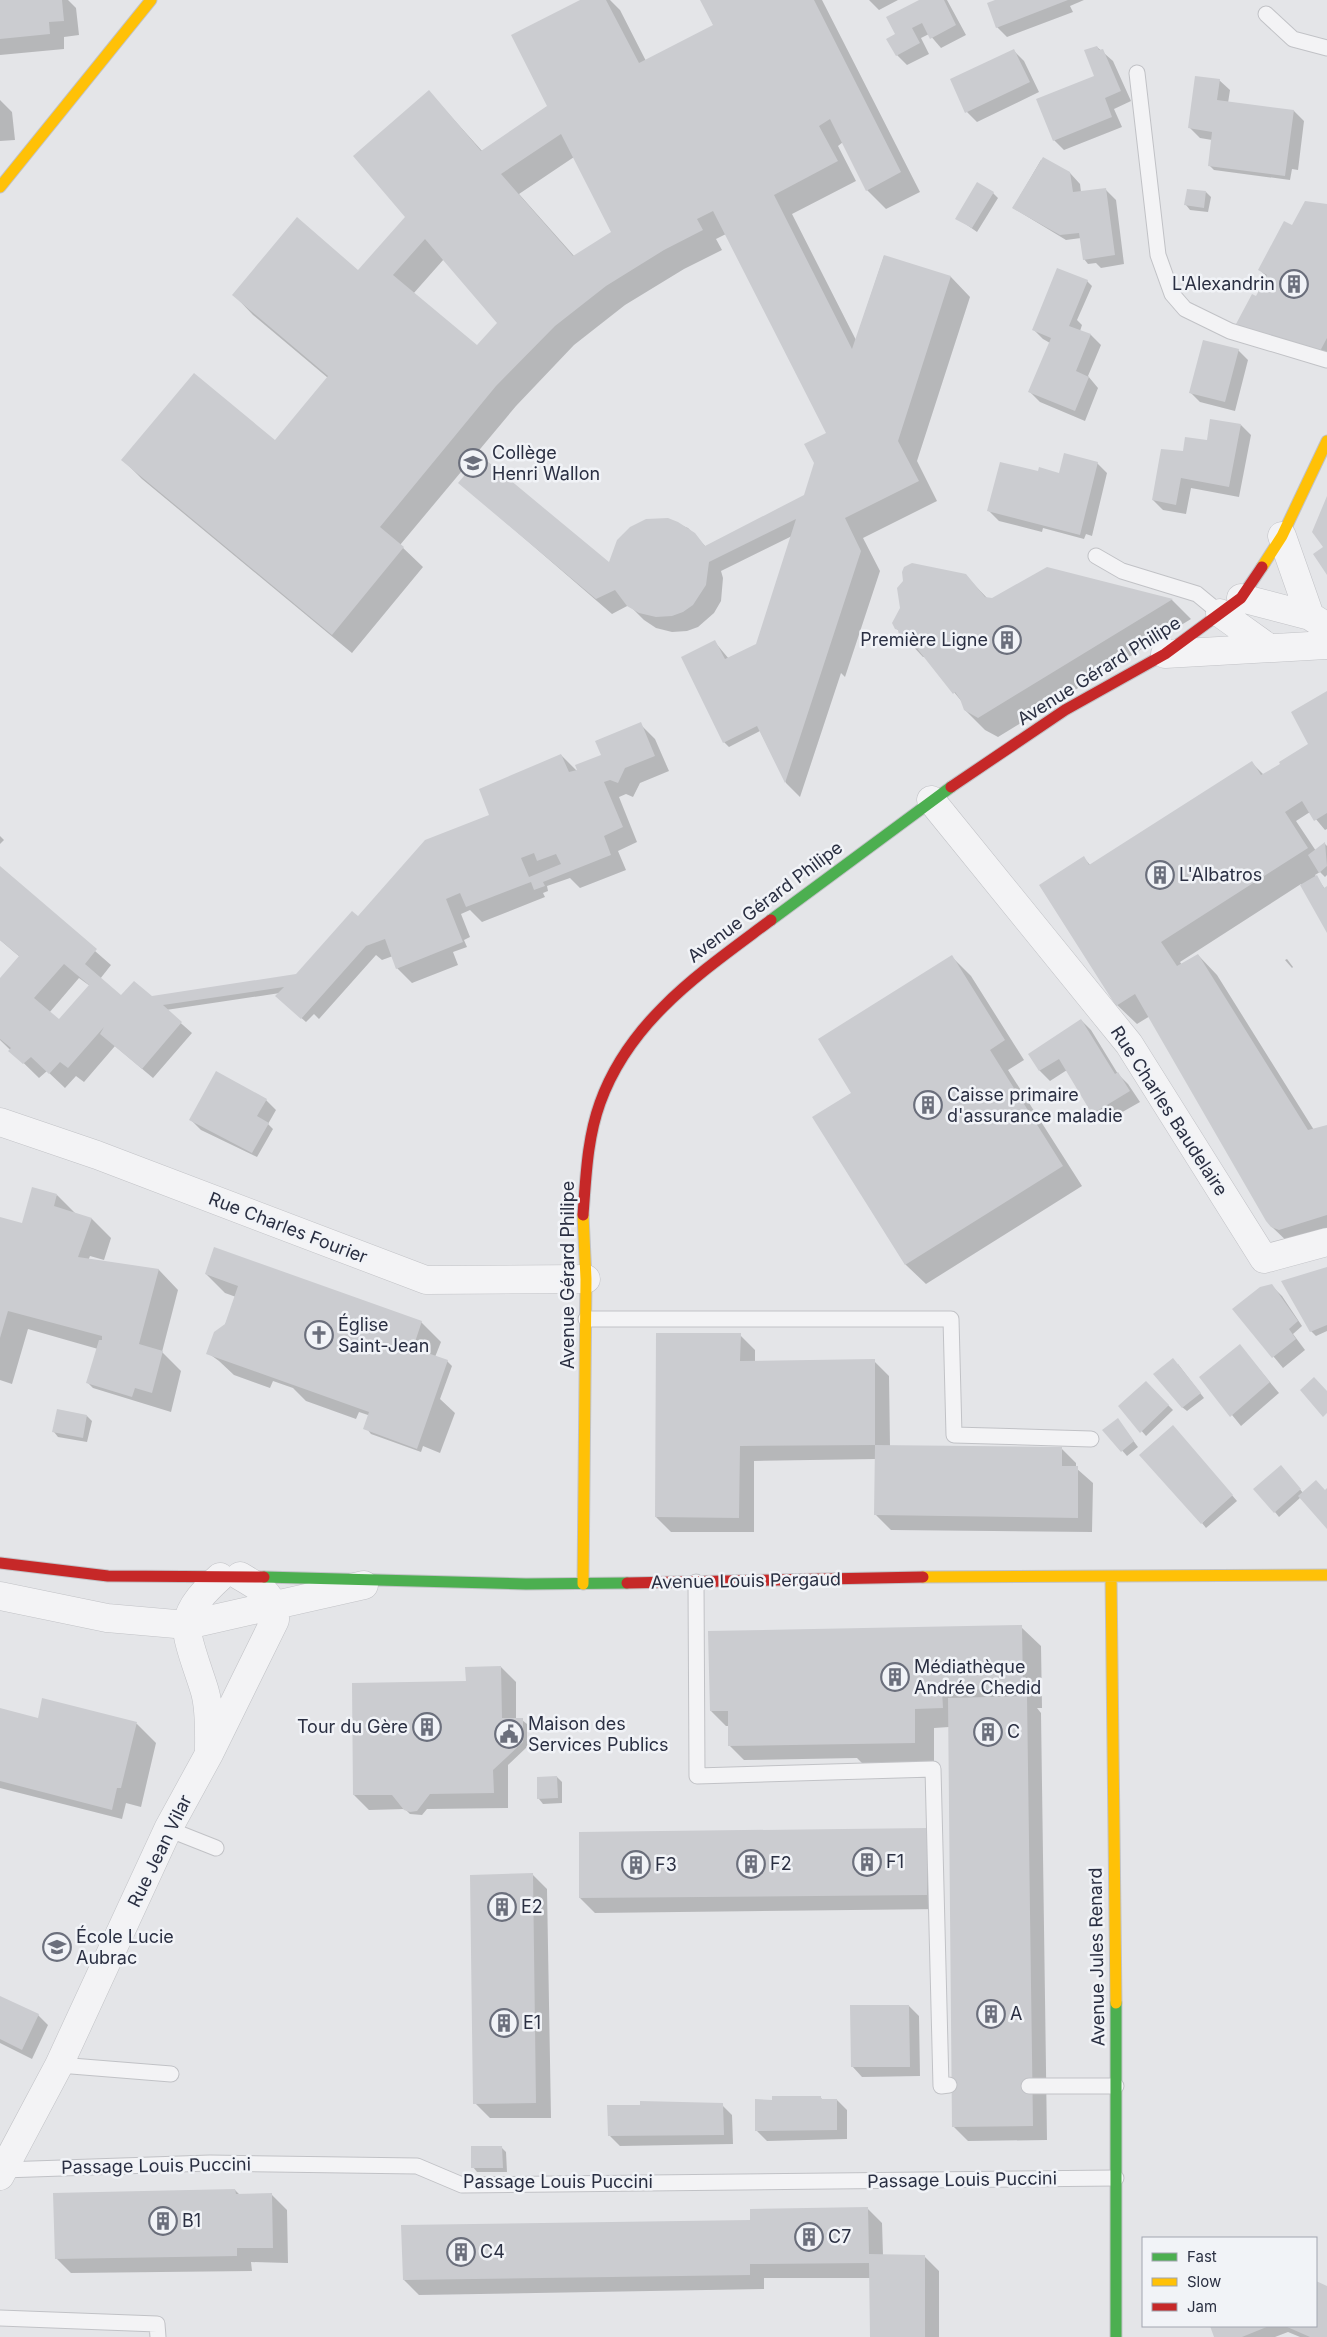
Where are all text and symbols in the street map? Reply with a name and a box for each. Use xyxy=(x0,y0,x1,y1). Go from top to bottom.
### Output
building icon: L'Alexandrin xyxy=(1279,269,1309,299)
place label: L'Alexandrin xyxy=(1172,273,1275,294)
place label: Collège Henri Wallon xyxy=(492,442,600,484)
school or university icon: Collège Henri Wallon xyxy=(458,448,488,478)
street label: Avenue Gérard Philipe xyxy=(1013,612,1184,729)
building icon: Première Ligne xyxy=(992,625,1022,655)
place label: Première Ligne xyxy=(860,629,988,650)
street label: Avenue Gérard Philipe xyxy=(683,837,846,967)
building icon: L'Albatros xyxy=(1145,860,1175,890)
place label: L'Albatros xyxy=(1179,864,1262,885)
street label: Rue Charles Baudelaire xyxy=(1107,1022,1232,1199)
place label: Caisse primaire d'assurance maladie xyxy=(947,1084,1123,1126)
building icon: Caisse primaire d'assurance maladie xyxy=(913,1090,943,1120)
street label: Avenue Gérard Philipe xyxy=(557,1181,578,1369)
street label: Rue Charles Fourier xyxy=(206,1188,371,1268)
place label: Église Saint-Jean xyxy=(338,1313,429,1356)
church icon: Église Saint-Jean xyxy=(304,1320,334,1350)
street label: Avenue Louis Pergaud xyxy=(651,1568,841,1593)
place label: Médiathèque Andrée Chedid xyxy=(914,1656,1041,1698)
building icon: Médiathèque Andrée Chedid xyxy=(880,1662,910,1692)
building icon: Tour du Gère xyxy=(412,1712,442,1742)
place label: Maison des Services Publics xyxy=(528,1713,669,1755)
place label: Tour du Gère xyxy=(297,1716,408,1737)
building icon: C xyxy=(973,1717,1003,1747)
public building icon: Maison des Services Publics xyxy=(494,1719,524,1749)
place label: C xyxy=(1007,1721,1020,1742)
street label: Rue Jean Vilar xyxy=(123,1791,196,1910)
building icon: F1 xyxy=(852,1847,882,1877)
building icon: F2 xyxy=(736,1849,766,1879)
building icon: F3 xyxy=(621,1850,651,1880)
place label: F1 xyxy=(886,1851,904,1872)
place label: F2 xyxy=(770,1853,792,1874)
place label: F3 xyxy=(655,1854,677,1875)
street label: Avenue Jules Renard xyxy=(1084,1867,1109,2047)
building icon: E2 xyxy=(487,1892,517,1922)
place label: E2 xyxy=(521,1896,543,1917)
place label: École Lucie Aubrac xyxy=(76,1925,174,1968)
school or university icon: École Lucie Aubrac xyxy=(42,1932,72,1962)
building icon: A xyxy=(976,1999,1006,2029)
place label: A xyxy=(1010,2003,1022,2024)
building icon: E1 xyxy=(489,2008,519,2038)
place label: E1 xyxy=(523,2012,541,2033)
street label: Passage Louis Puccini xyxy=(61,2153,251,2178)
street label: Passage Louis Puccini xyxy=(867,2167,1057,2192)
street label: Passage Louis Puccini xyxy=(463,2171,653,2192)
building icon: B1 xyxy=(148,2206,178,2236)
place label: B1 xyxy=(182,2210,201,2231)
building icon: C7 xyxy=(794,2222,824,2252)
place label: C7 xyxy=(828,2226,851,2247)
building icon: C4 xyxy=(446,2237,476,2267)
legend xyxy=(1142,2237,1317,2327)
place label: C4 xyxy=(480,2241,505,2262)
text: Fast xyxy=(1187,2247,1217,2266)
text: Slow xyxy=(1187,2272,1221,2291)
text: Jam xyxy=(1187,2297,1217,2316)

